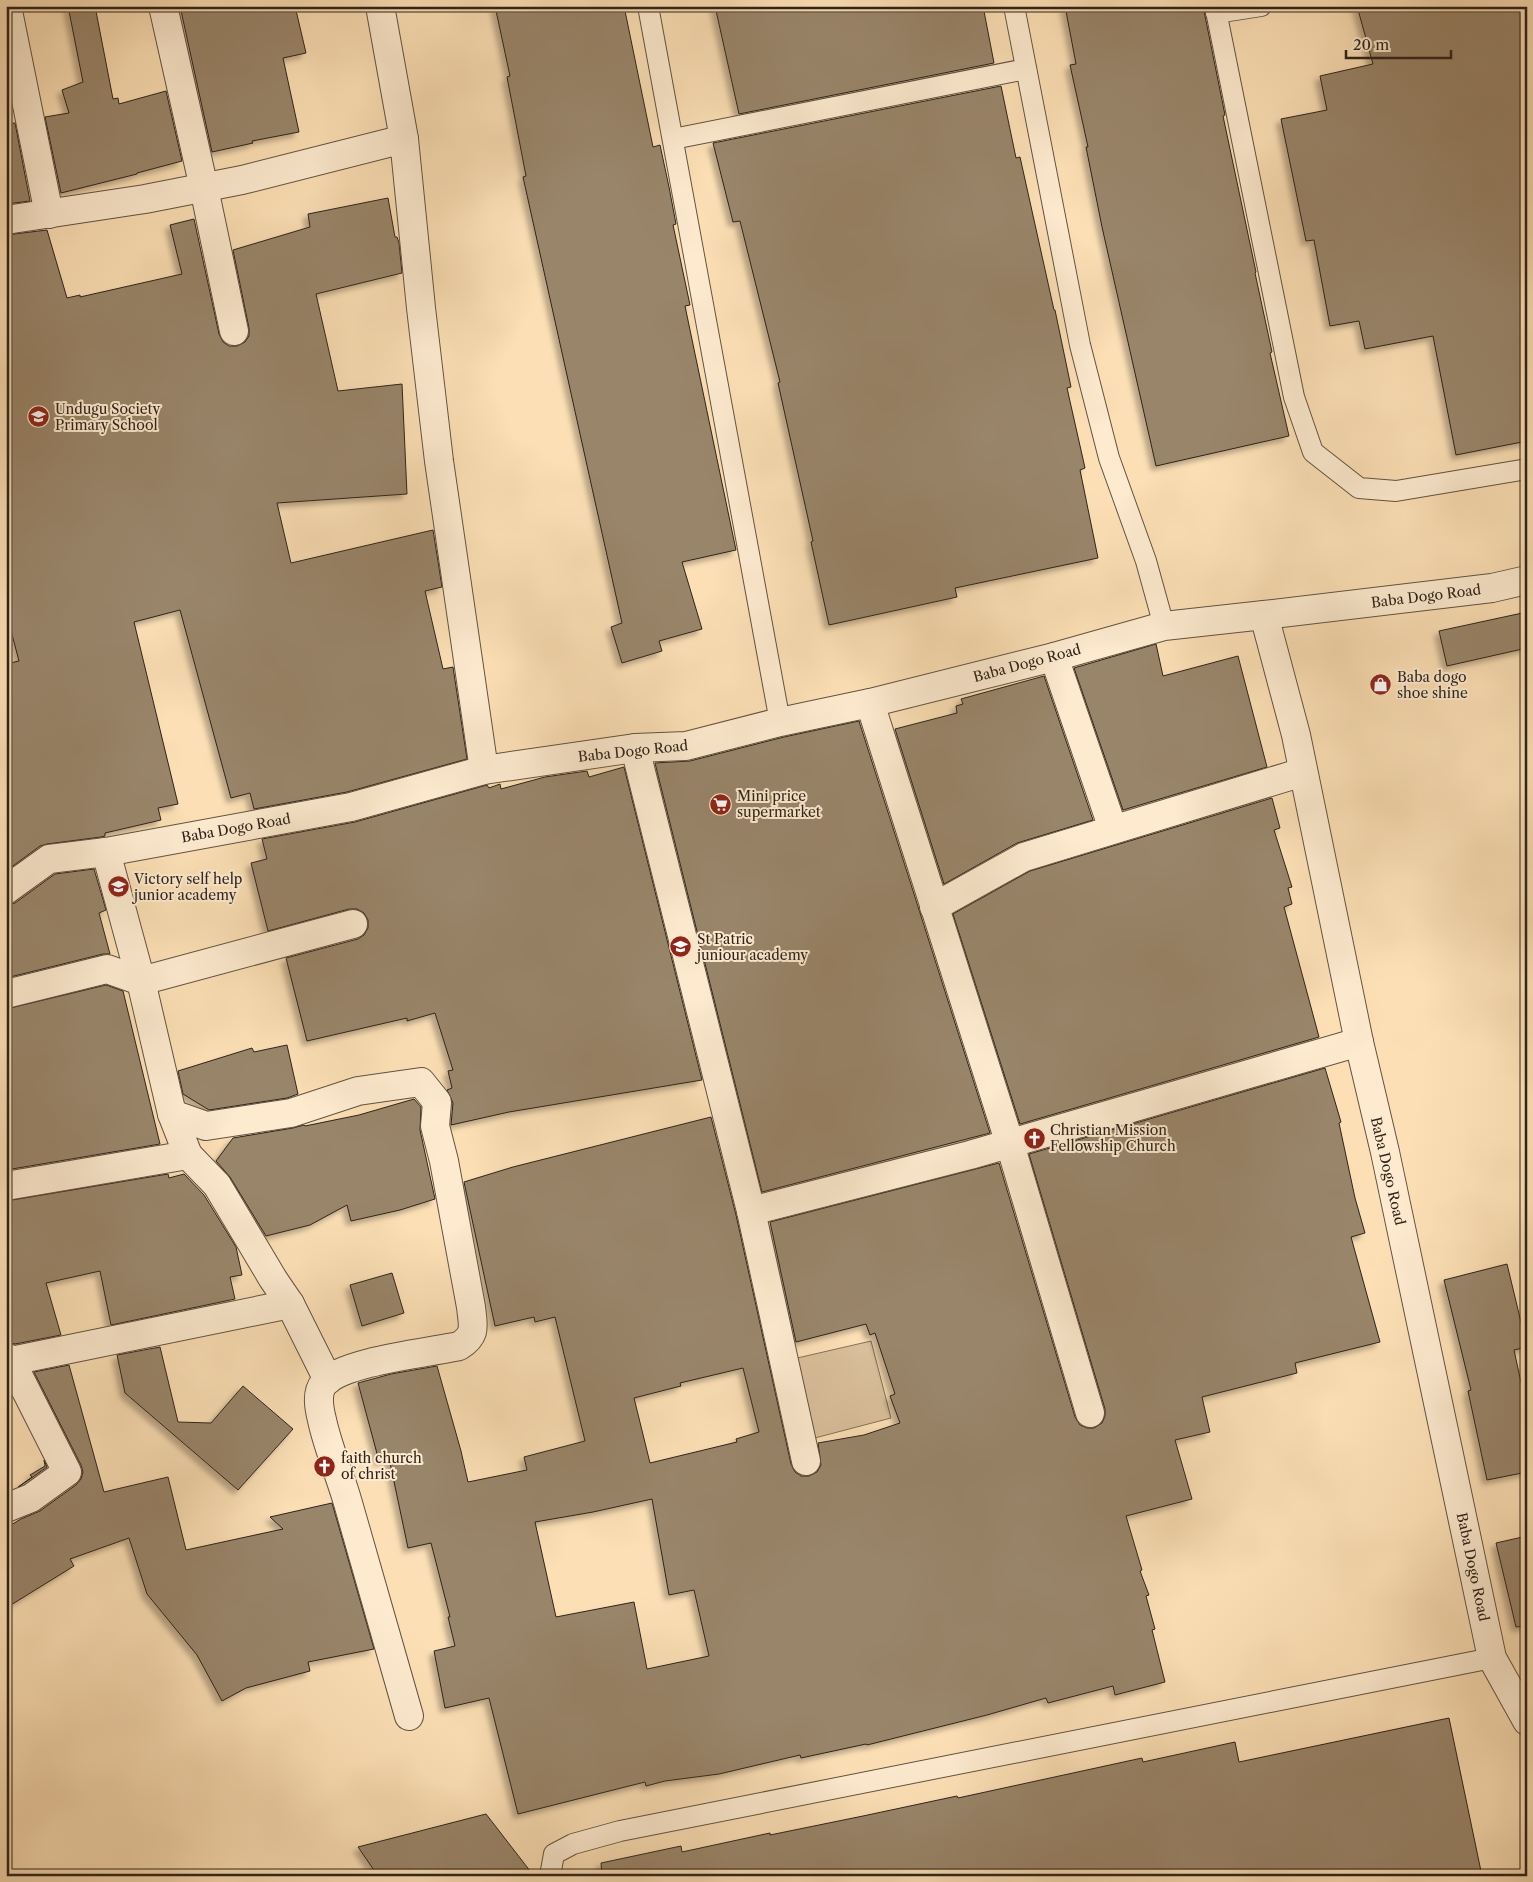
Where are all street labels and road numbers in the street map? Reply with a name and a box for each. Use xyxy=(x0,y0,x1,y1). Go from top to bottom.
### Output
street label: Baba Dogo Road xyxy=(1370,580,1483,612)
street label: Baba Dogo Road xyxy=(971,640,1083,686)
street label: Baba Dogo Road xyxy=(577,736,689,766)
street label: Baba Dogo Road xyxy=(180,809,293,846)
street label: Baba Dogo Road xyxy=(1367,1115,1409,1227)
street label: Baba Dogo Road xyxy=(1453,1511,1493,1623)

